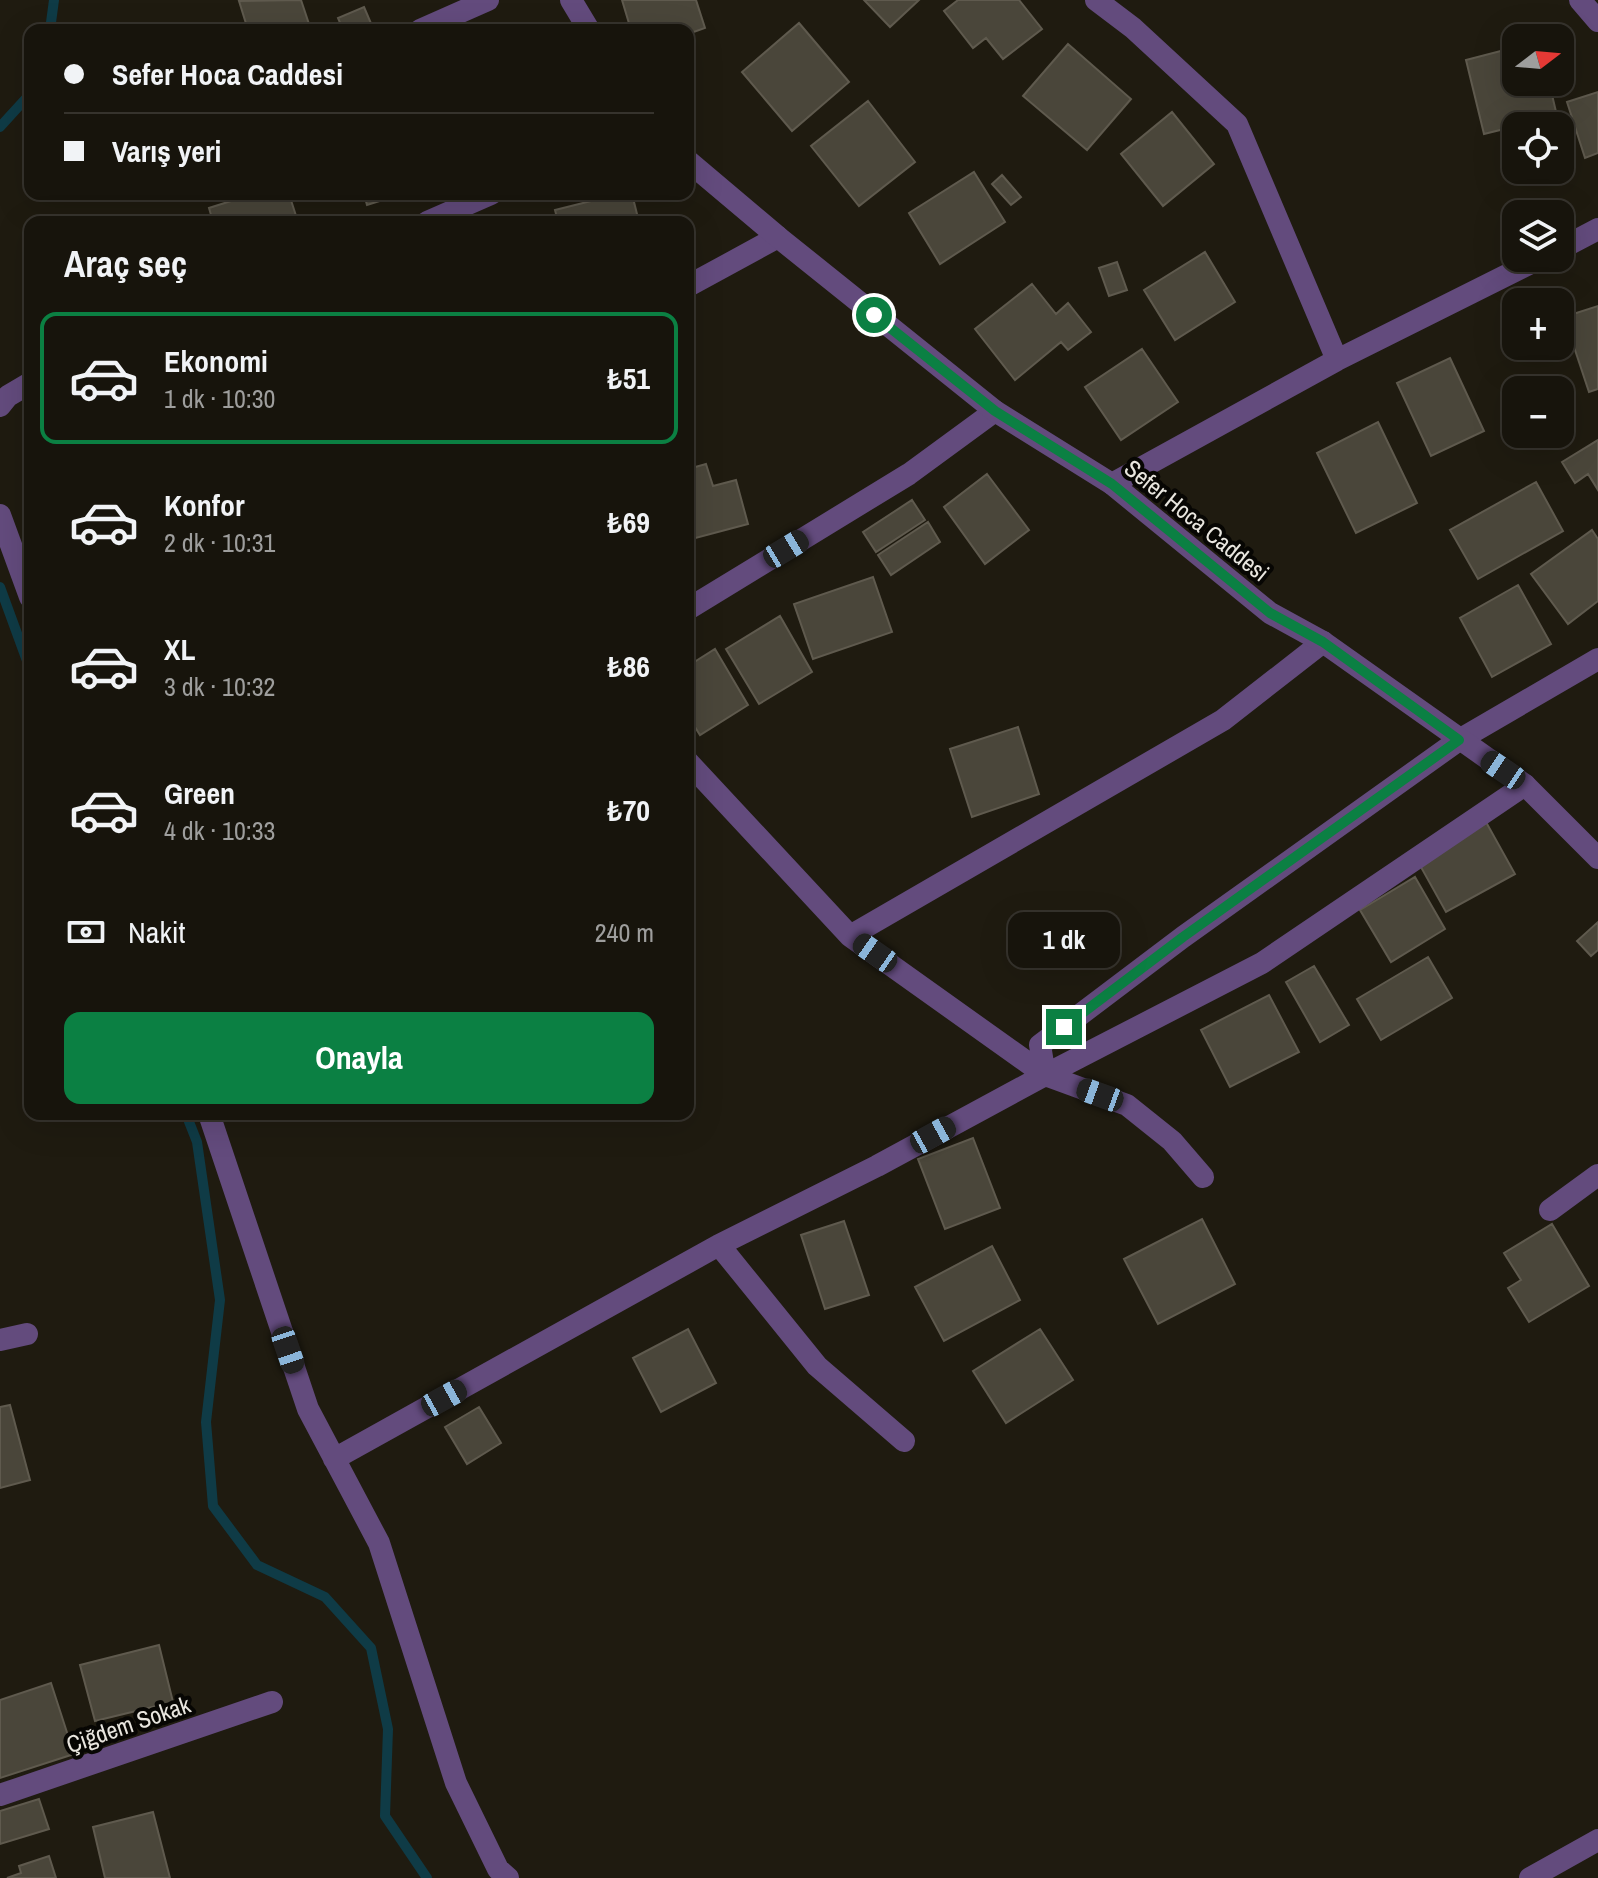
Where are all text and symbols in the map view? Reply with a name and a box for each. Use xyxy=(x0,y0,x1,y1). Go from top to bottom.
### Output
north arrow xyxy=(1502,24,1574,96)
map controls xyxy=(1502,24,1574,448)
text: Sefer Hoca Caddesi xyxy=(112,54,343,94)
button: locate xyxy=(1502,112,1574,184)
text: Varış yeri xyxy=(112,131,221,171)
button: layers xyxy=(1502,200,1574,272)
text: Araç seç xyxy=(64,240,187,288)
button: + xyxy=(1502,288,1574,360)
route start xyxy=(856,297,892,333)
text: Ekonomi xyxy=(164,341,268,381)
icon: car xyxy=(68,342,140,414)
text: ₺51 xyxy=(608,358,650,398)
button: − xyxy=(1502,376,1574,448)
text: 1 dk · 10:30 xyxy=(164,381,275,416)
street label: Sefer Hoca Caddesi xyxy=(1118,452,1276,588)
text: Konfor xyxy=(164,485,245,525)
icon: car xyxy=(68,486,140,558)
text: ₺69 xyxy=(608,502,650,542)
text: 2 dk · 10:31 xyxy=(164,525,275,560)
car xyxy=(759,526,813,572)
text: XL xyxy=(164,629,195,669)
icon: car xyxy=(68,630,140,702)
text: ₺86 xyxy=(608,646,650,686)
text: 3 dk · 10:32 xyxy=(164,669,275,704)
car xyxy=(1476,747,1530,793)
text: Green xyxy=(164,773,235,813)
icon: car xyxy=(68,774,140,846)
text: ₺70 xyxy=(608,790,650,830)
text: 4 dk · 10:33 xyxy=(164,813,275,848)
icon: cash xyxy=(64,910,108,954)
callout: 1 dk xyxy=(1008,911,1120,967)
text: Nakit xyxy=(128,912,185,952)
text: 240 m xyxy=(595,915,654,950)
text: 1 dk xyxy=(1043,922,1085,957)
car xyxy=(848,929,902,977)
route end xyxy=(1046,1009,1082,1045)
button: Onayla xyxy=(64,1012,654,1104)
car xyxy=(1073,1076,1127,1114)
car xyxy=(906,1113,960,1157)
car xyxy=(269,1323,307,1377)
car xyxy=(417,1376,471,1420)
street label: Çiğdem Sokak xyxy=(62,1688,194,1760)

